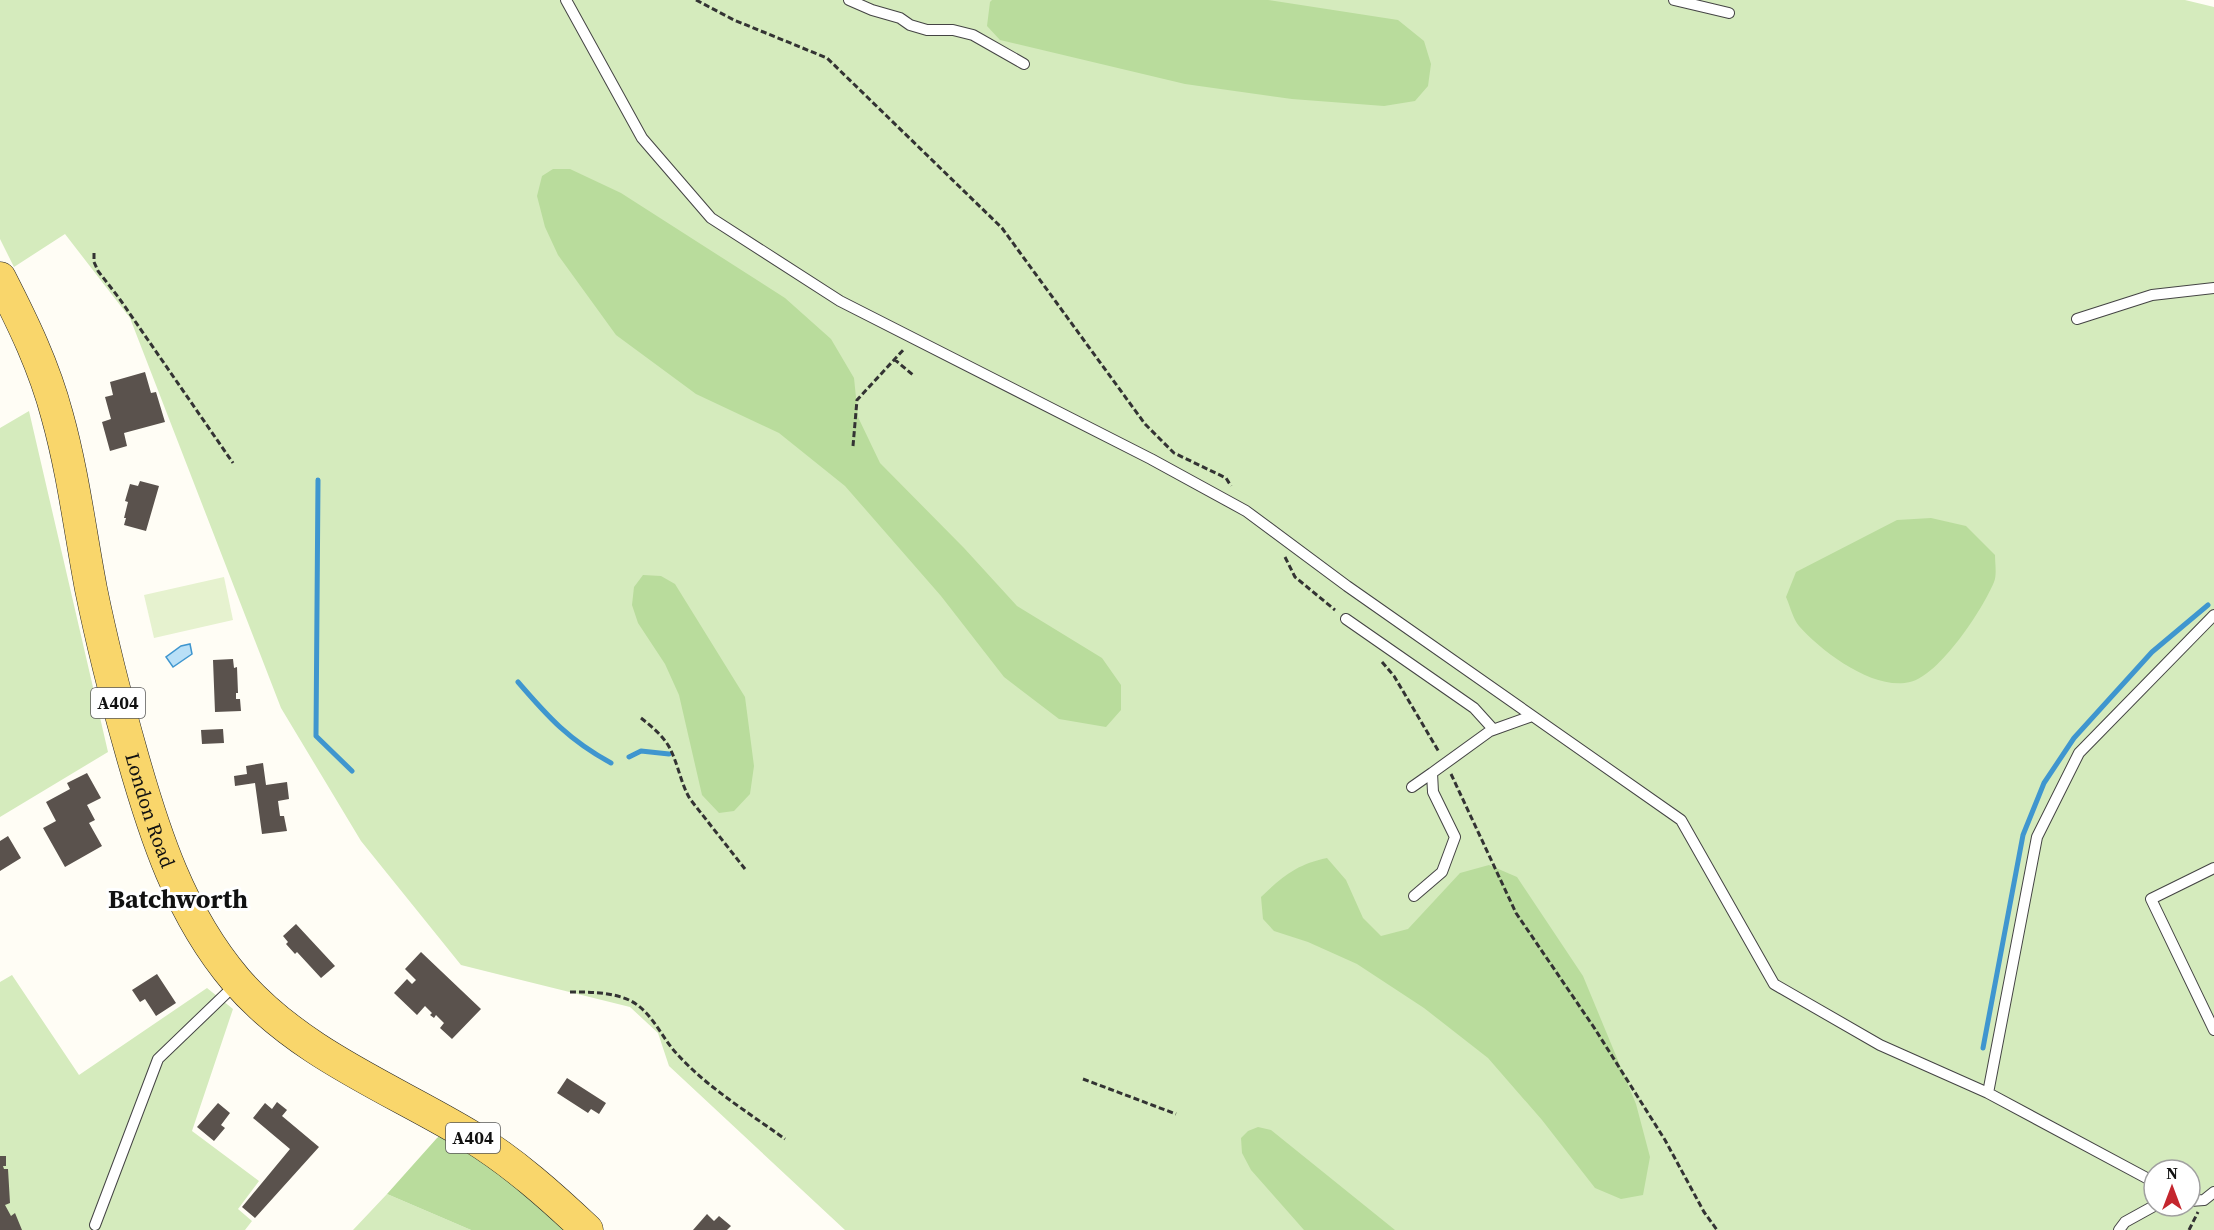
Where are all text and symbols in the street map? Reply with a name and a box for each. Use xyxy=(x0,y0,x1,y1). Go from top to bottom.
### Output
road number: A404 xyxy=(91,688,145,718)
street label: London Road xyxy=(118,749,182,872)
district label: Batchworth xyxy=(108,881,248,917)
road number: A404 xyxy=(446,1123,500,1153)
north arrow xyxy=(2142,1158,2202,1218)
text: N xyxy=(2166,1162,2178,1184)

